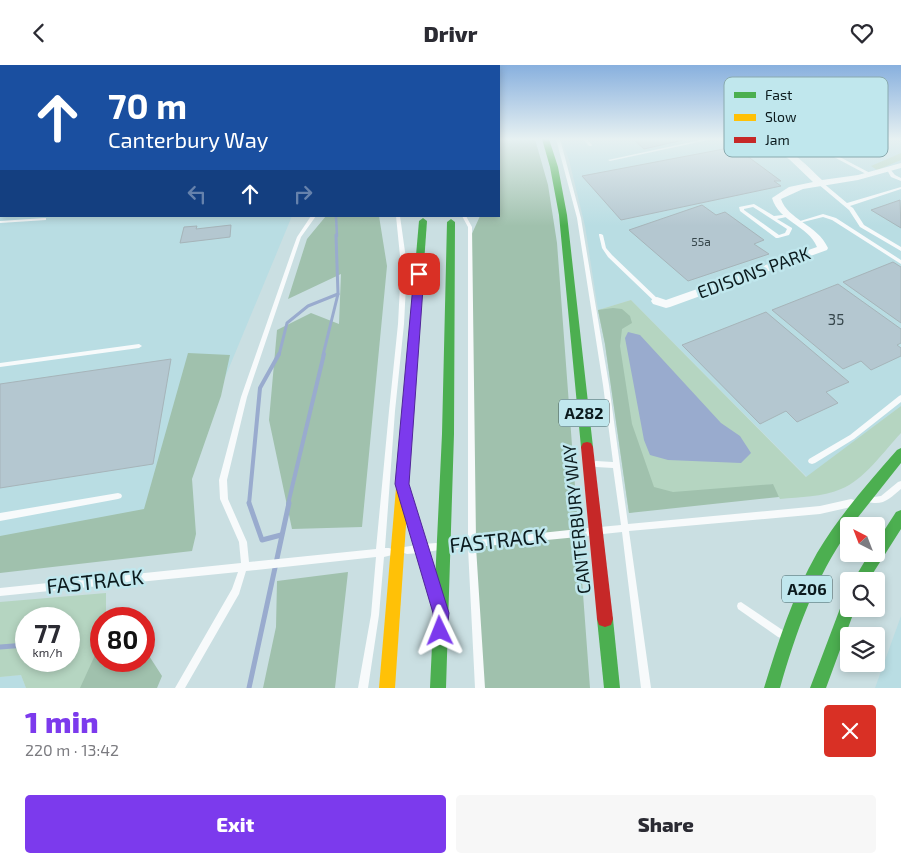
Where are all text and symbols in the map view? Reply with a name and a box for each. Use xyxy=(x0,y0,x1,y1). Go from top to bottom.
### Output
icon: back xyxy=(25,19,53,47)
icon: heart xyxy=(848,19,876,47)
text: Drivr xyxy=(424,20,477,46)
legend xyxy=(724,77,888,157)
text: 70 m xyxy=(108,84,187,126)
icon: ahead xyxy=(25,85,90,150)
text: Fast xyxy=(765,86,792,103)
text: Slow xyxy=(765,108,797,125)
text: Canterbury Way xyxy=(108,126,268,152)
text: Jam xyxy=(765,131,790,148)
icon: left xyxy=(183,180,211,208)
icon: ahead xyxy=(236,180,264,208)
icon: right xyxy=(289,180,317,208)
house number: 55a xyxy=(691,234,711,248)
street label: EDISONS PARK xyxy=(694,241,813,303)
pin xyxy=(398,253,440,295)
icon: arrive xyxy=(405,260,433,288)
house number: 35 xyxy=(828,310,844,328)
road number: A282 xyxy=(559,399,609,427)
street label: CANTERBURY WAY xyxy=(557,442,595,595)
north arrow xyxy=(840,517,885,563)
map controls xyxy=(840,517,885,672)
street label: FASTRACK xyxy=(448,522,548,557)
street label: FASTRACK xyxy=(45,563,145,598)
button: search xyxy=(840,572,885,617)
road number: A206 xyxy=(782,575,832,603)
position arrow xyxy=(413,604,465,656)
speed limit sign: 80 xyxy=(90,607,155,672)
text: 77 xyxy=(34,618,61,648)
button: layers xyxy=(840,627,885,672)
text: km/h xyxy=(33,645,62,659)
text: 1 min xyxy=(25,703,99,739)
button: close xyxy=(824,705,876,757)
text: 220 m · 13:42 xyxy=(25,740,119,759)
button: Exit xyxy=(25,795,446,853)
button: Share xyxy=(456,795,876,853)

